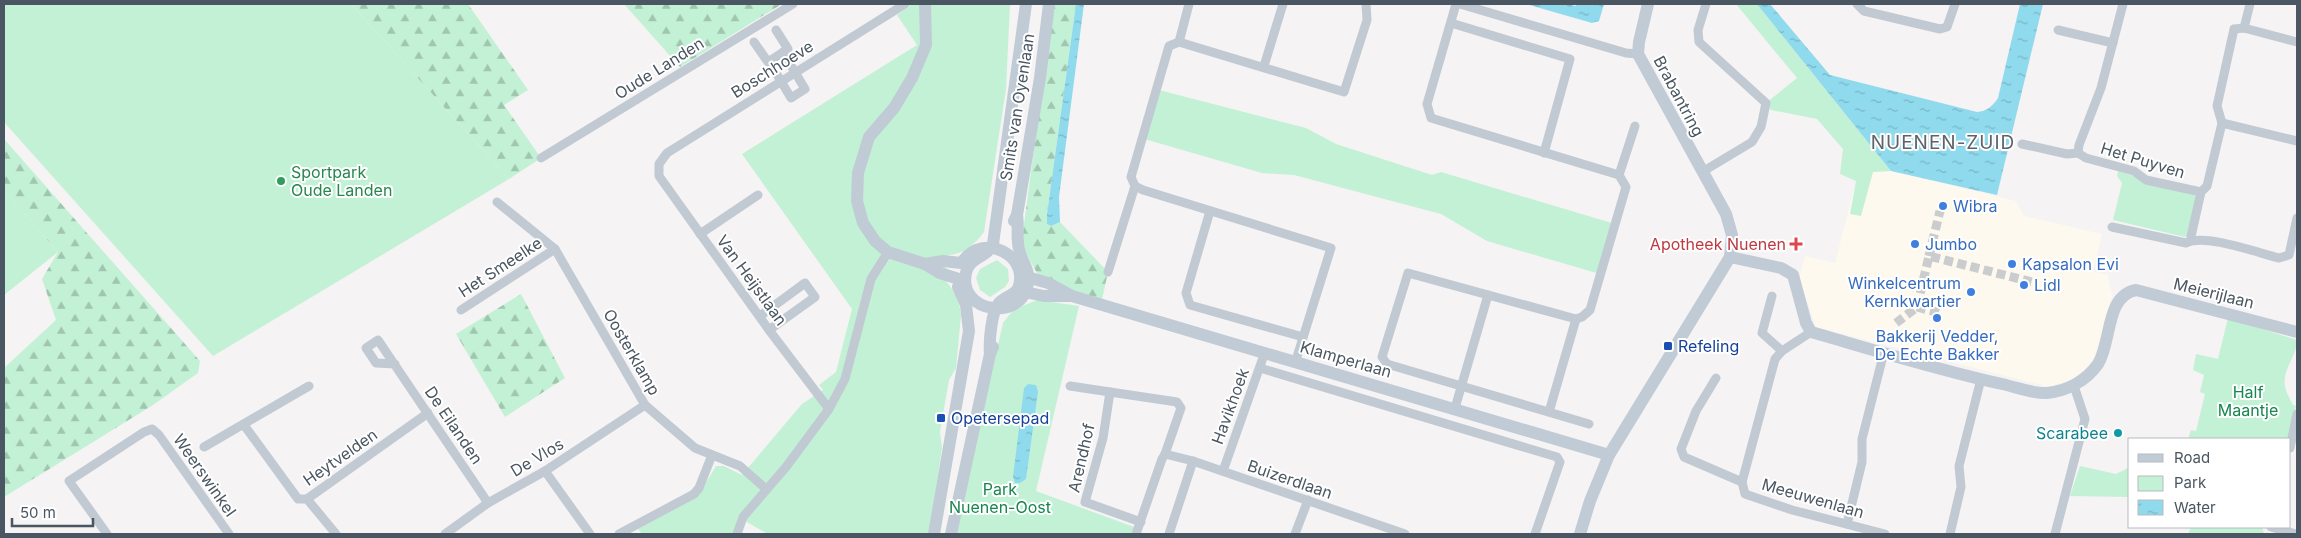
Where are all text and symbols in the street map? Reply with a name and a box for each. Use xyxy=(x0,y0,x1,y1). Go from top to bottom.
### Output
street label: Smits van Oyenlaan xyxy=(995,32,1039,182)
street label: Oude Landen xyxy=(611,33,707,103)
street label: Boschhoeve xyxy=(727,36,817,102)
street label: Brabantring xyxy=(1649,52,1709,140)
district label: NUENEN-ZUID xyxy=(1871,131,2015,154)
street label: Het Puyven xyxy=(2098,138,2188,182)
place label: Sportpark Oude Landen xyxy=(291,162,392,200)
marker: Sportpark Oude Landen xyxy=(275,175,287,187)
place label: Wibra xyxy=(1953,196,1997,216)
marker: Wibra xyxy=(1937,200,1949,212)
street label: Van Heijstlaan xyxy=(712,231,792,329)
street label: Het Smeelke xyxy=(455,233,545,301)
place label: Apotheek Nuenen xyxy=(1650,234,1786,254)
place label: Jumbo xyxy=(1925,234,1977,254)
marker: Apotheek Nuenen xyxy=(1790,238,1802,250)
marker: Jumbo xyxy=(1909,238,1921,250)
place label: Kapsalon Evi xyxy=(2022,254,2119,274)
marker: Kapsalon Evi xyxy=(2006,258,2018,270)
place label: Winkelcentrum Kernkwartier xyxy=(1848,273,1961,311)
street label: Meierijlaan xyxy=(2172,273,2256,313)
place label: Lidl xyxy=(2034,275,2061,295)
marker: Lidl xyxy=(2018,279,2030,291)
marker: Winkelcentrum Kernkwartier xyxy=(1965,286,1977,298)
street label: Oosterklamp xyxy=(599,305,665,399)
marker: Bakkerij Vedder, De Echte Bakker xyxy=(1931,312,1943,324)
place label: Bakkerij Vedder, De Echte Bakker xyxy=(1875,326,1999,364)
street label: Klamperlaan xyxy=(1298,336,1394,382)
place label: Refeling xyxy=(1678,336,1739,356)
marker: Refeling xyxy=(1662,340,1674,352)
street label: Havikhoek xyxy=(1207,365,1253,447)
street label: De Eilanden xyxy=(421,382,487,468)
park label: Half Maantje xyxy=(2218,382,2278,420)
place label: Opetersepad xyxy=(951,408,1049,428)
marker: Opetersepad xyxy=(935,412,947,424)
street label: Arendhof xyxy=(1063,421,1099,495)
place label: Scarabee xyxy=(2036,423,2108,443)
street label: Heytvelden xyxy=(299,424,381,490)
marker: Scarabee xyxy=(2112,427,2124,439)
street label: Weerswinkel xyxy=(169,430,241,520)
street label: De Vlos xyxy=(507,433,567,481)
legend xyxy=(2128,438,2291,528)
text: Road xyxy=(2174,448,2210,467)
street label: Buizerdlaan xyxy=(1245,455,1335,503)
text: Park xyxy=(2174,473,2207,492)
street label: Meeuwenlaan xyxy=(1760,474,1866,522)
park label: Park Nuenen-Oost xyxy=(949,479,1051,517)
scale bar xyxy=(12,496,94,528)
text: Water xyxy=(2174,498,2216,517)
text: 50 m xyxy=(20,503,56,522)

